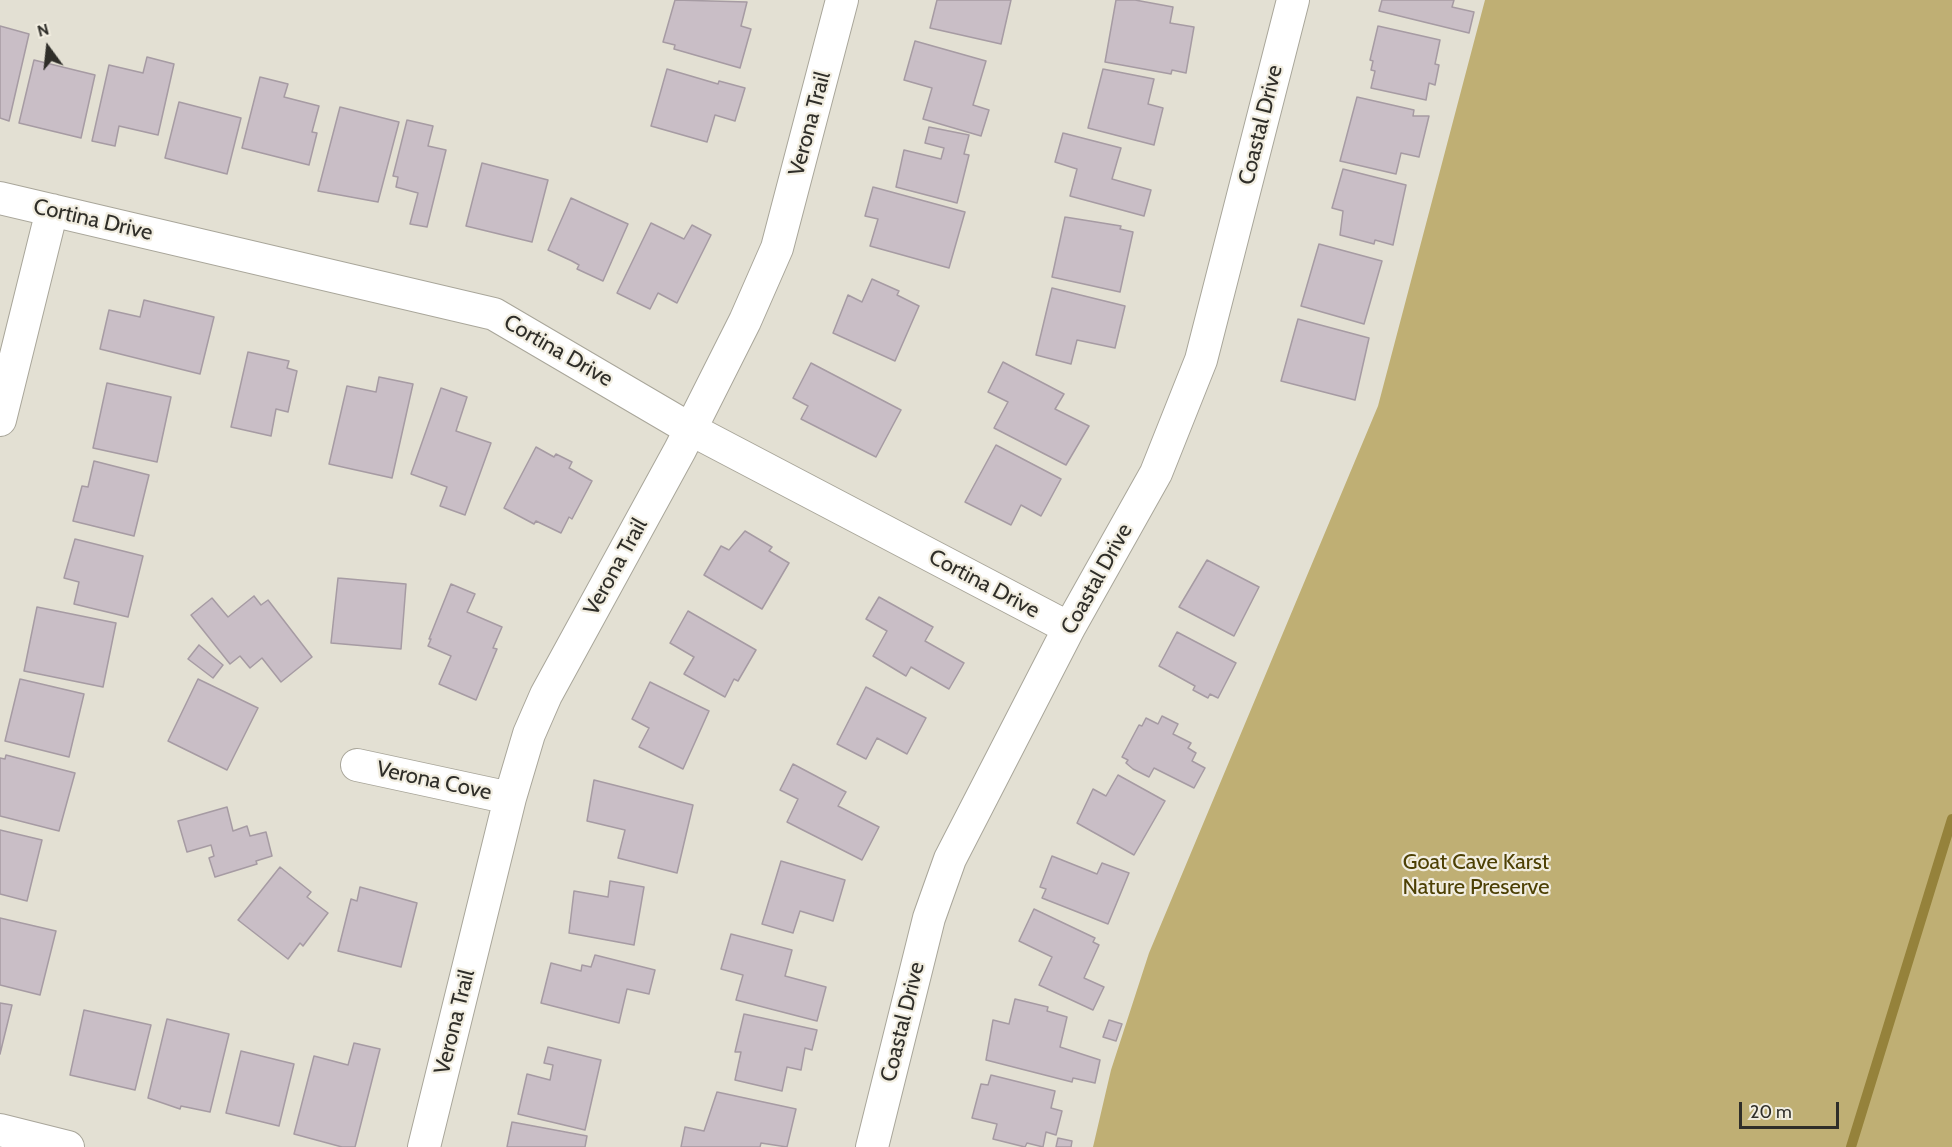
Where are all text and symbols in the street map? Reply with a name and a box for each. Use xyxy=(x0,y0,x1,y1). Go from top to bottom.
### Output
north arrow xyxy=(18,18,78,78)
text: N xyxy=(35,19,51,41)
street label: Coastal Drive xyxy=(1233,62,1289,188)
street label: Verona Trail xyxy=(783,69,837,179)
street label: Cortina Drive xyxy=(31,193,155,247)
street label: Cortina Drive xyxy=(499,309,617,393)
street label: Verona Trail xyxy=(579,514,653,620)
street label: Coastal Drive xyxy=(1056,519,1138,639)
street label: Cortina Drive xyxy=(924,544,1044,624)
street label: Verona Cove xyxy=(374,756,494,806)
park label: Goat Cave Karst Nature Preserve xyxy=(1403,850,1549,902)
street label: Coastal Drive xyxy=(875,959,931,1085)
street label: Verona Trail xyxy=(429,967,481,1077)
scale bar xyxy=(1742,1090,1842,1128)
text: 20 m xyxy=(1750,1101,1792,1123)

